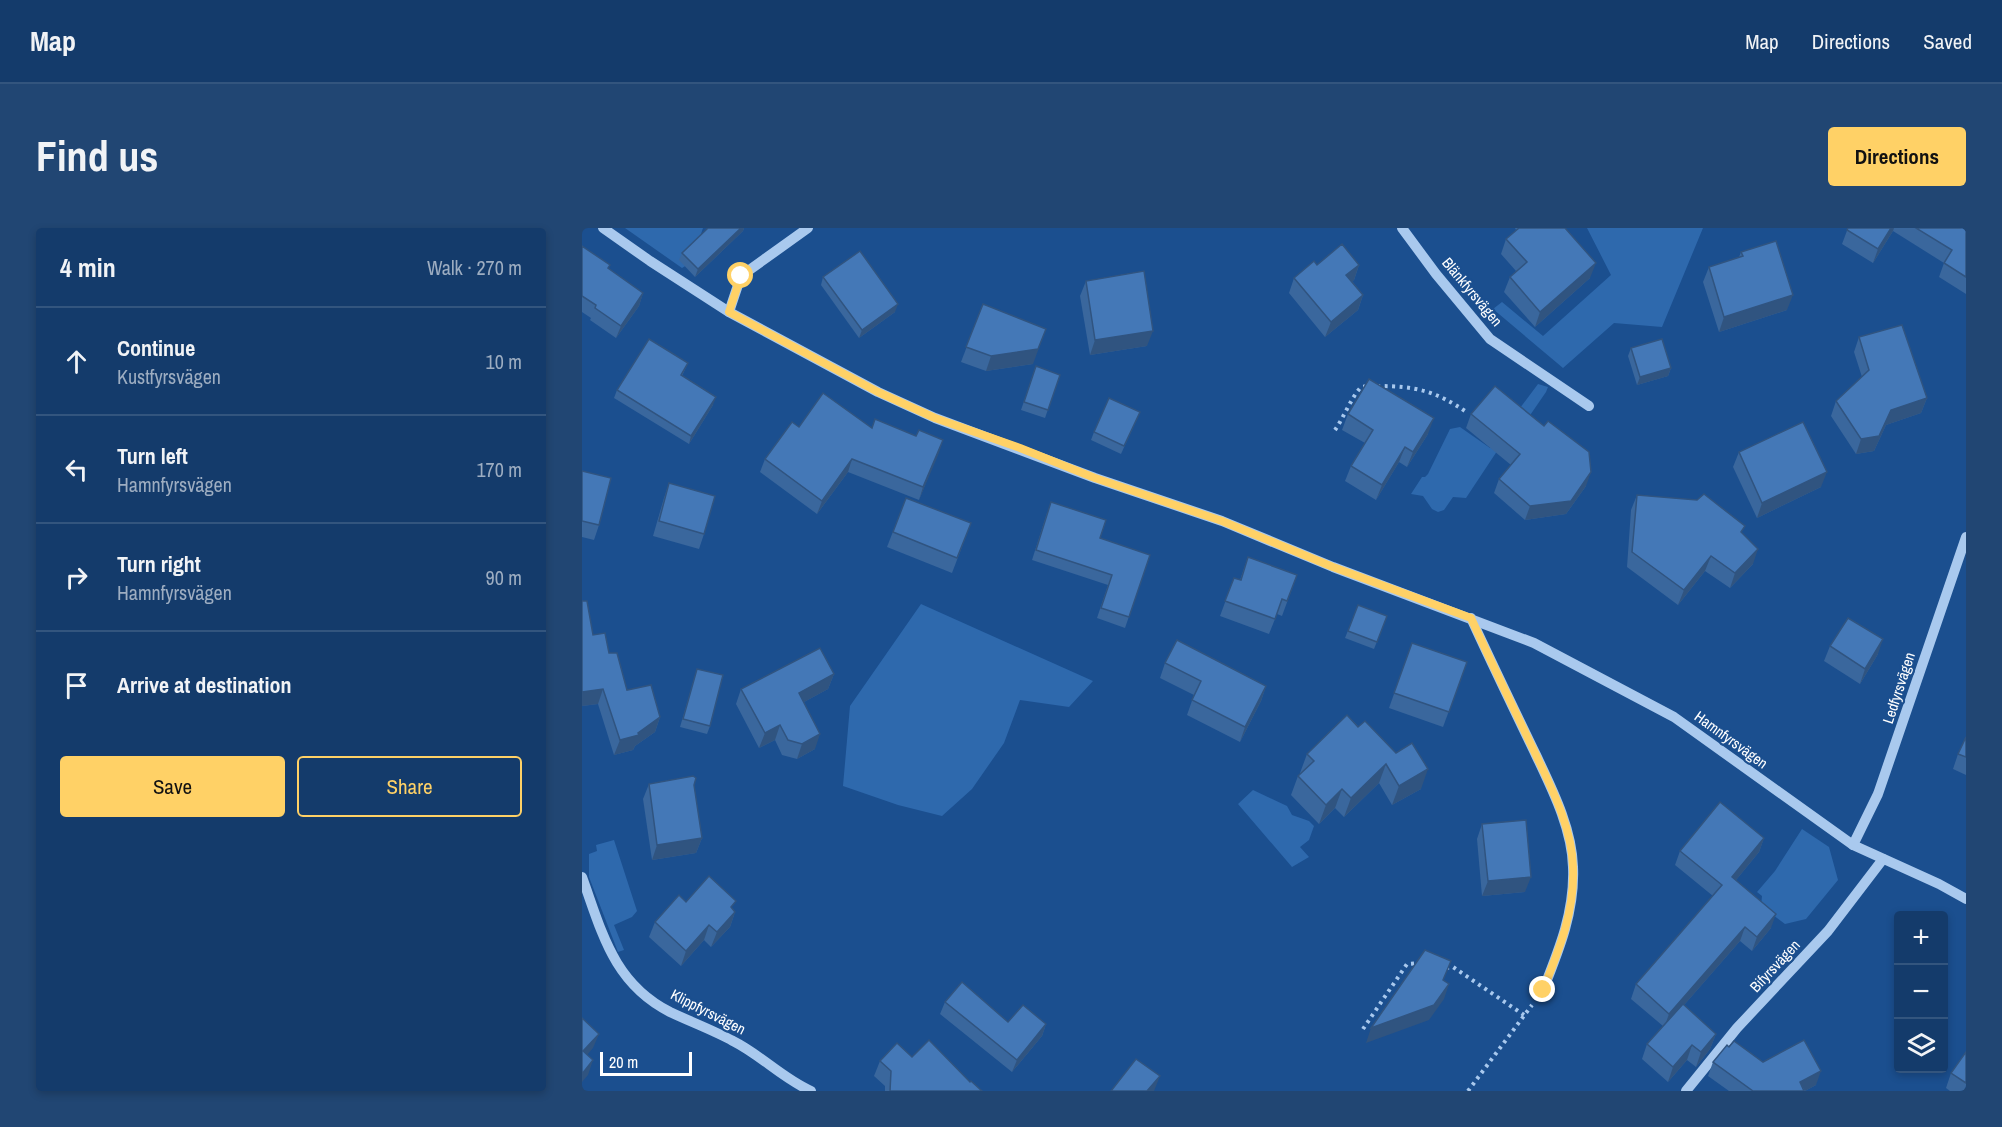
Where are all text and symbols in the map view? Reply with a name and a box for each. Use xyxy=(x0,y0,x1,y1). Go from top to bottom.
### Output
text: Map xyxy=(30,22,76,60)
text: Map xyxy=(1745,27,1779,56)
text: Directions xyxy=(1812,27,1890,56)
text: Saved xyxy=(1923,27,1972,56)
button: Directions xyxy=(1828,127,1966,186)
text: Find us xyxy=(36,128,158,184)
text: 4 min xyxy=(60,250,116,285)
street label: Blänkfyrsvägen xyxy=(1437,253,1507,331)
text: Walk · 270 m xyxy=(427,254,522,281)
route start xyxy=(727,262,753,288)
text: Continue xyxy=(117,333,195,363)
icon: ahead xyxy=(60,345,93,378)
text: 10 m xyxy=(486,348,522,375)
text: Kustfyrsvägen xyxy=(117,363,221,390)
text: Turn left xyxy=(117,441,188,471)
icon: left xyxy=(60,453,93,486)
text: 170 m xyxy=(476,456,522,483)
text: Hamnfyrsvägen xyxy=(117,471,232,498)
text: Turn right xyxy=(117,549,201,579)
icon: right xyxy=(60,561,93,594)
text: 90 m xyxy=(486,564,522,591)
text: Hamnfyrsvägen xyxy=(117,579,232,606)
street label: Ledfyrsvägen xyxy=(1877,649,1920,726)
icon: arrive xyxy=(60,669,93,702)
text: Arrive at destination xyxy=(117,670,291,700)
street label: Hamnfyrsvägen xyxy=(1690,706,1772,773)
button: Save xyxy=(60,756,285,817)
button: Share xyxy=(297,756,522,817)
map controls xyxy=(1894,911,1948,1073)
button: + xyxy=(1894,911,1948,965)
street label: Bifyrsvägen xyxy=(1745,935,1804,997)
button: − xyxy=(1894,965,1948,1019)
route end xyxy=(1529,976,1555,1002)
street label: Klippfyrsvägen xyxy=(667,984,749,1039)
button: layers xyxy=(1894,1019,1948,1073)
scale bar xyxy=(600,1049,692,1076)
text: 20 m xyxy=(609,1051,638,1073)

